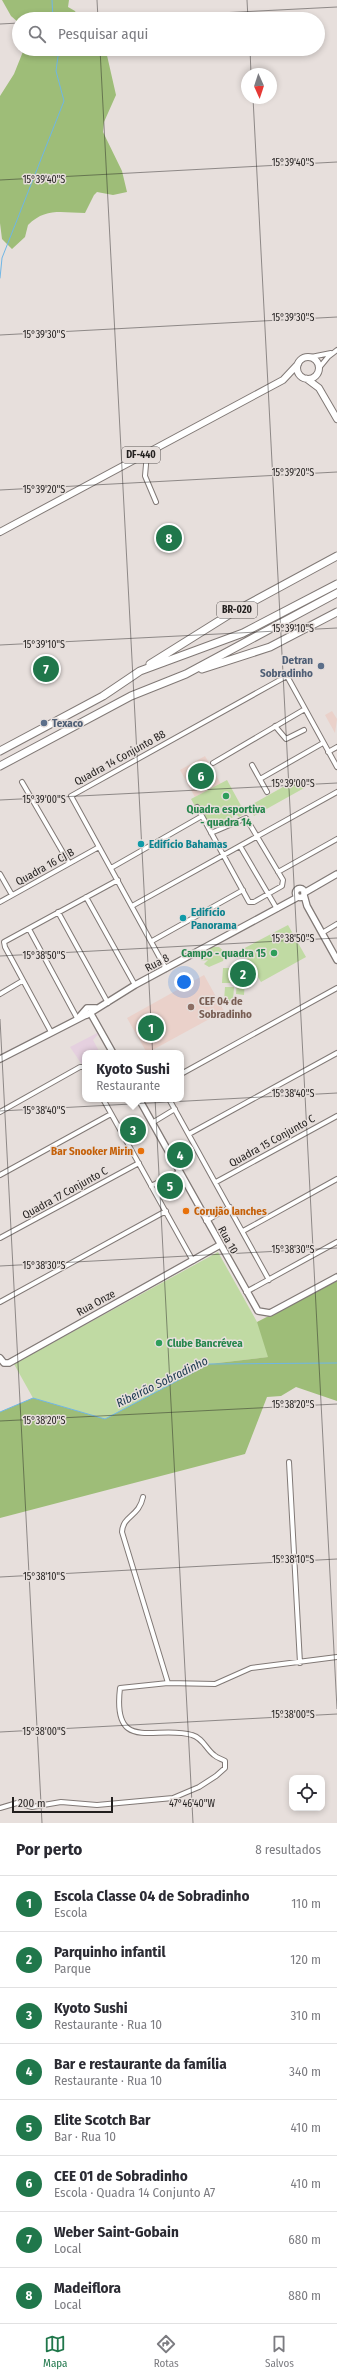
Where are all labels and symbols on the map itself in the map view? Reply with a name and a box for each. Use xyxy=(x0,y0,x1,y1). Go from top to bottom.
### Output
north arrow xyxy=(241,68,277,104)
text: 15°39'40"S xyxy=(272,157,314,169)
text: 15°39'40"S xyxy=(23,174,65,186)
text: 15°39'30"S xyxy=(272,312,314,324)
text: 15°39'30"S xyxy=(23,329,65,341)
road number: DF-440 xyxy=(122,447,160,463)
text: 15°39'20"S xyxy=(272,467,314,479)
text: 15°39'20"S xyxy=(23,484,65,496)
pin: 8 xyxy=(156,523,182,553)
road number: BR-020 xyxy=(217,602,257,618)
text: 15°39'10"S xyxy=(272,623,314,635)
text: 15°39'10"S xyxy=(23,639,65,651)
pin: 7 xyxy=(33,654,59,684)
place label: Detran Sobradinho xyxy=(260,654,313,680)
marker: Detran Sobradinho xyxy=(316,661,326,671)
place label: Texaco xyxy=(52,717,83,730)
marker: Texaco xyxy=(39,718,49,728)
street label: Quadra 14 Conjunto B8 xyxy=(72,727,168,788)
pin: 6 xyxy=(188,761,214,791)
text: 15°39'00"S xyxy=(271,778,315,790)
marker: Quadra esportiva - quadra 14 xyxy=(221,791,231,801)
text: 15°39'00"S xyxy=(22,794,66,806)
place label: Quadra esportiva - quadra 14 xyxy=(187,803,266,829)
place label: Edifício Bahamas xyxy=(149,838,227,851)
marker: Edifício Bahamas xyxy=(136,839,146,849)
street label: Quadra 16 CJ B xyxy=(13,846,77,888)
place label: Edifício Panorama xyxy=(191,906,237,932)
marker: Edifício Panorama xyxy=(178,913,188,923)
text: 15°38'50"S xyxy=(272,933,314,945)
place label: Campo - quadra 15 xyxy=(181,947,267,960)
marker: Campo - quadra 15 xyxy=(269,948,279,958)
text: 15°38'50"S xyxy=(23,950,65,962)
street label: Rua 8 xyxy=(143,951,172,975)
pin: 2 xyxy=(230,959,256,989)
your location xyxy=(174,972,194,992)
place label: CEF 04 de Sobradinho xyxy=(199,995,252,1021)
marker: CEF 04 de Sobradinho xyxy=(186,1002,196,1012)
pin: 1 xyxy=(138,1013,164,1043)
text: 15°38'40"S xyxy=(272,1088,314,1100)
text: 15°38'40"S xyxy=(23,1105,65,1117)
street label: Quadra 15 Conjunto C xyxy=(227,1112,317,1170)
pin: 3 xyxy=(120,1115,146,1145)
pin: 4 xyxy=(167,1140,193,1170)
place label: Bar Snooker Mirin xyxy=(51,1145,133,1158)
marker: Bar Snooker Mirin xyxy=(136,1146,146,1156)
street label: Quadra 17 Conjunto C xyxy=(20,1164,110,1222)
pin: 5 xyxy=(157,1171,183,1201)
place label: Corujão lanches xyxy=(194,1205,267,1218)
marker: Corujão lanches xyxy=(181,1206,191,1216)
street label: Rua 10 xyxy=(215,1224,241,1256)
text: 15°38'30"S xyxy=(272,1244,314,1256)
text: 15°38'30"S xyxy=(23,1260,65,1272)
street label: Rua Onze xyxy=(74,1287,118,1319)
place label: Clube Bancrévea xyxy=(167,1337,243,1350)
marker: Clube Bancrévea xyxy=(154,1338,164,1348)
water label: Ribeirão Sobradinho xyxy=(114,1354,210,1410)
text: 15°38'20"S xyxy=(272,1399,314,1411)
text: 15°38'20"S xyxy=(23,1415,65,1427)
text: 15°38'10"S xyxy=(272,1554,314,1566)
text: 15°38'10"S xyxy=(23,1571,65,1583)
text: 15°38'00"S xyxy=(271,1709,315,1721)
text: 15°38'00"S xyxy=(22,1726,66,1738)
scale bar xyxy=(12,1795,113,1814)
text: 47°46'40"W xyxy=(169,1798,215,1810)

